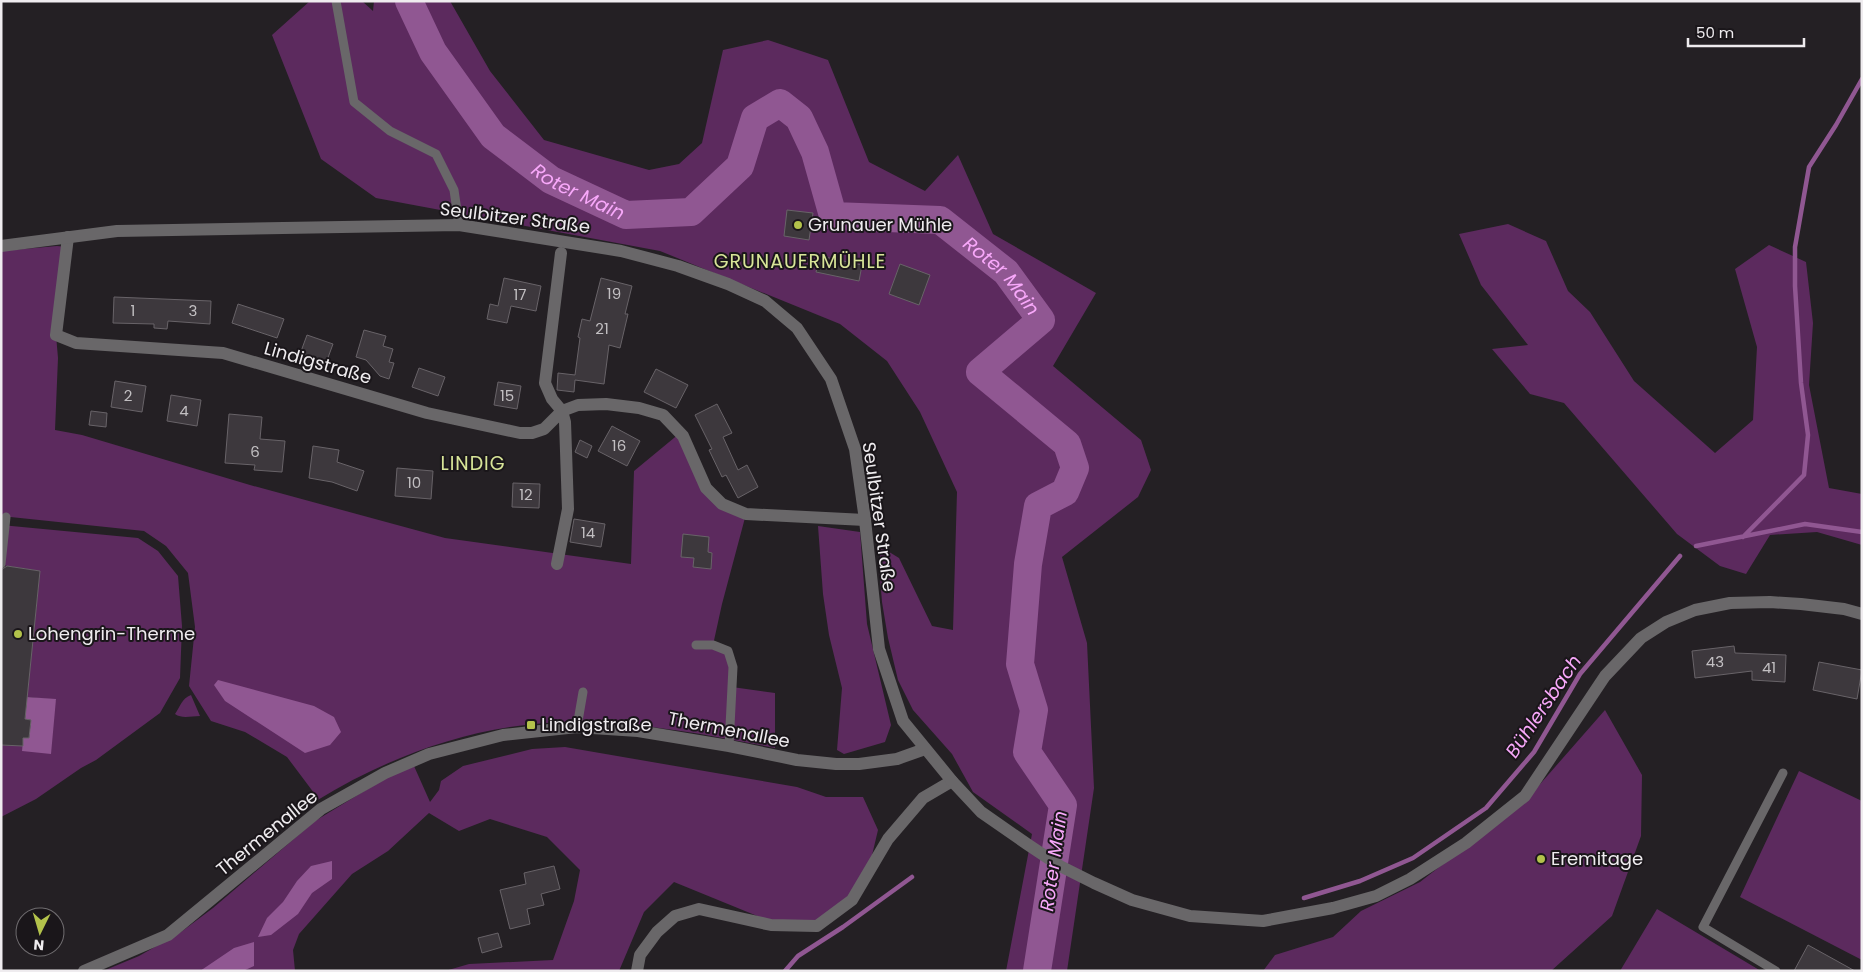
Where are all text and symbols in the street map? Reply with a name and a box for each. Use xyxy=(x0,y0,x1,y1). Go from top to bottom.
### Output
scale bar xyxy=(1688,15,1804,47)
text: 50 m xyxy=(1696,22,1734,43)
water label: Roter Main xyxy=(526,157,629,227)
street label: Seulbitzer Straße xyxy=(439,196,592,239)
place label: Grunauer Mühle xyxy=(808,212,952,237)
marker: Grunauer Mühle xyxy=(792,219,804,231)
water label: Roter Main xyxy=(957,230,1046,321)
district label: GRUNAUERMÜHLE xyxy=(714,248,886,275)
house number: 19 xyxy=(607,283,621,304)
house number: 17 xyxy=(514,284,527,305)
house number: 1 xyxy=(131,300,135,321)
house number: 3 xyxy=(189,300,197,321)
house number: 21 xyxy=(595,318,609,339)
street label: Lindigstraße xyxy=(261,335,375,390)
house number: 2 xyxy=(124,385,132,406)
house number: 15 xyxy=(500,385,514,406)
house number: 4 xyxy=(179,400,189,421)
house number: 16 xyxy=(612,435,626,456)
street label: Seulbitzer Straße xyxy=(857,440,902,593)
house number: 6 xyxy=(250,441,260,462)
district label: LINDIG xyxy=(440,450,506,477)
house number: 10 xyxy=(407,472,421,493)
house number: 12 xyxy=(519,484,533,505)
house number: 14 xyxy=(581,522,595,543)
place label: Lohengrin-Therme xyxy=(28,621,195,646)
marker: Lohengrin-Therme xyxy=(12,628,24,640)
water label: Bühlersbach xyxy=(1499,649,1588,763)
house number: 43 xyxy=(1706,651,1724,672)
house number: 41 xyxy=(1762,657,1776,678)
street label: Thermenallee xyxy=(666,705,792,754)
place label: Lindigstraße xyxy=(541,712,652,737)
marker: Lindigstraße xyxy=(525,719,537,731)
street label: Thermenallee xyxy=(211,784,323,881)
water label: Roter Main xyxy=(1033,809,1074,913)
place label: Eremitage xyxy=(1551,846,1643,871)
marker: Eremitage xyxy=(1535,853,1547,865)
north arrow xyxy=(15,907,65,957)
text: N xyxy=(33,935,45,955)

